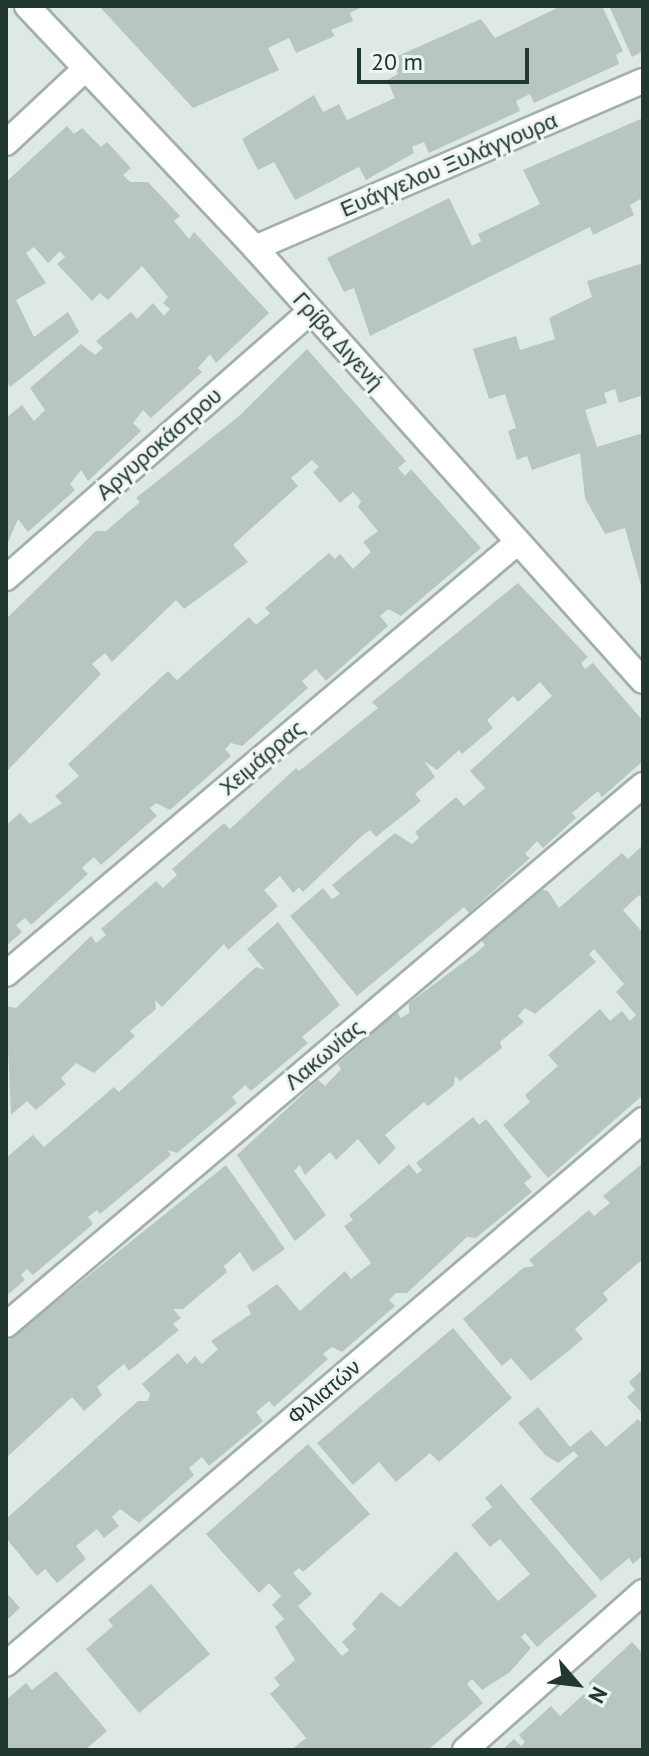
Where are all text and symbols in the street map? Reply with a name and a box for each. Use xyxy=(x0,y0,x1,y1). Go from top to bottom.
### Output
scale bar xyxy=(361,32,533,82)
text: 20 m xyxy=(371,46,423,77)
street label: Ευάγγελου Ξυλάγγουρα xyxy=(336,107,562,223)
street label: Γρίβα Διγενή xyxy=(287,287,389,395)
street label: Αργυροκάστρου xyxy=(91,382,227,506)
street label: Χειμάρρας xyxy=(214,715,310,801)
street label: Λακωνίας xyxy=(279,1015,369,1095)
street label: Φιλιατών xyxy=(282,1354,366,1430)
north arrow xyxy=(537,1644,617,1724)
text: N xyxy=(582,1682,614,1708)

